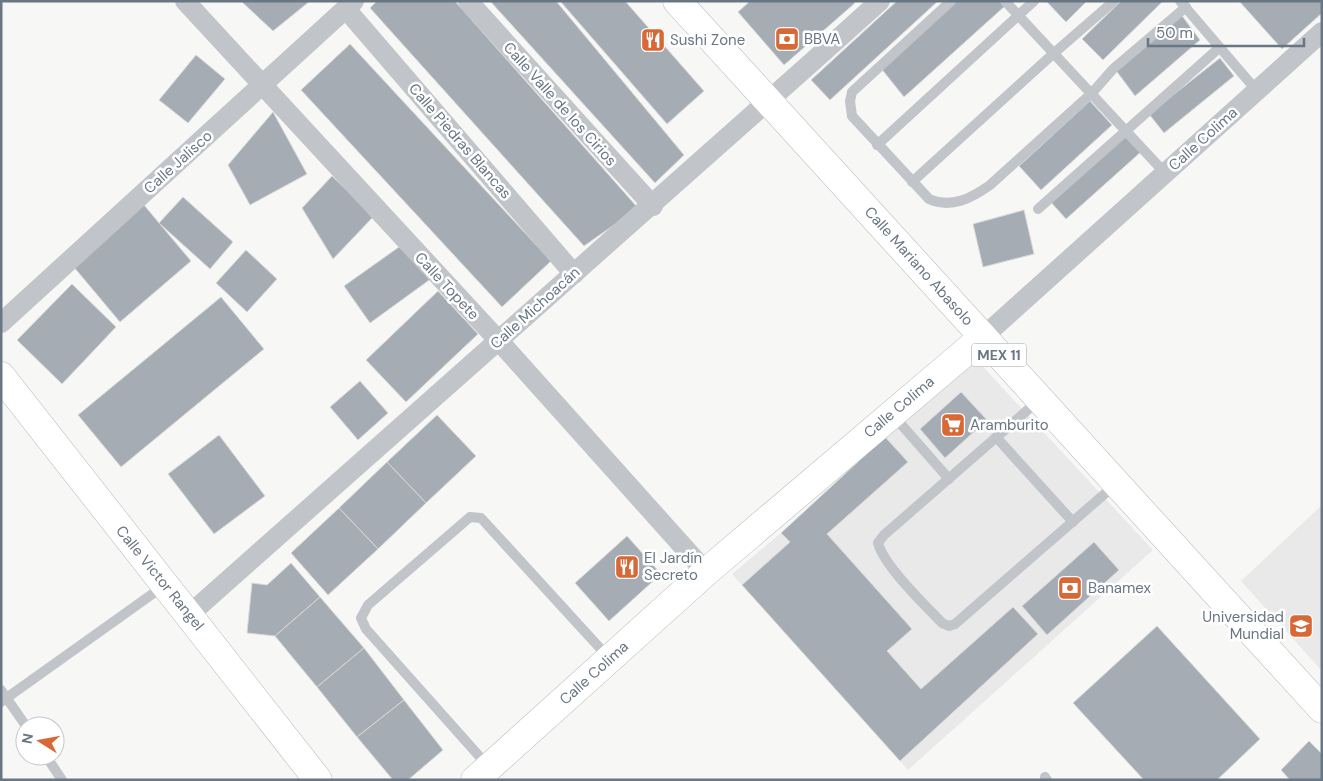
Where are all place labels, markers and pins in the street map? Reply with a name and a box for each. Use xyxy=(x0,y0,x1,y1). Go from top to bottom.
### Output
bank icon: BBVA xyxy=(774,26,800,52)
restaurant icon: Sushi Zone xyxy=(640,27,666,53)
place label: BBVA xyxy=(804,29,840,49)
place label: Sushi Zone xyxy=(670,30,745,50)
supermarket icon: Aramburito xyxy=(940,412,966,438)
place label: Aramburito xyxy=(970,415,1049,435)
place label: El Jardín Secreto xyxy=(644,548,702,585)
restaurant icon: El Jardín Secreto xyxy=(614,554,640,580)
bank icon: Banamex xyxy=(1057,575,1083,601)
place label: Banamex xyxy=(1088,578,1152,598)
place label: Universidad Mundial xyxy=(1202,607,1284,644)
school or university icon: Universidad Mundial xyxy=(1288,613,1314,639)

